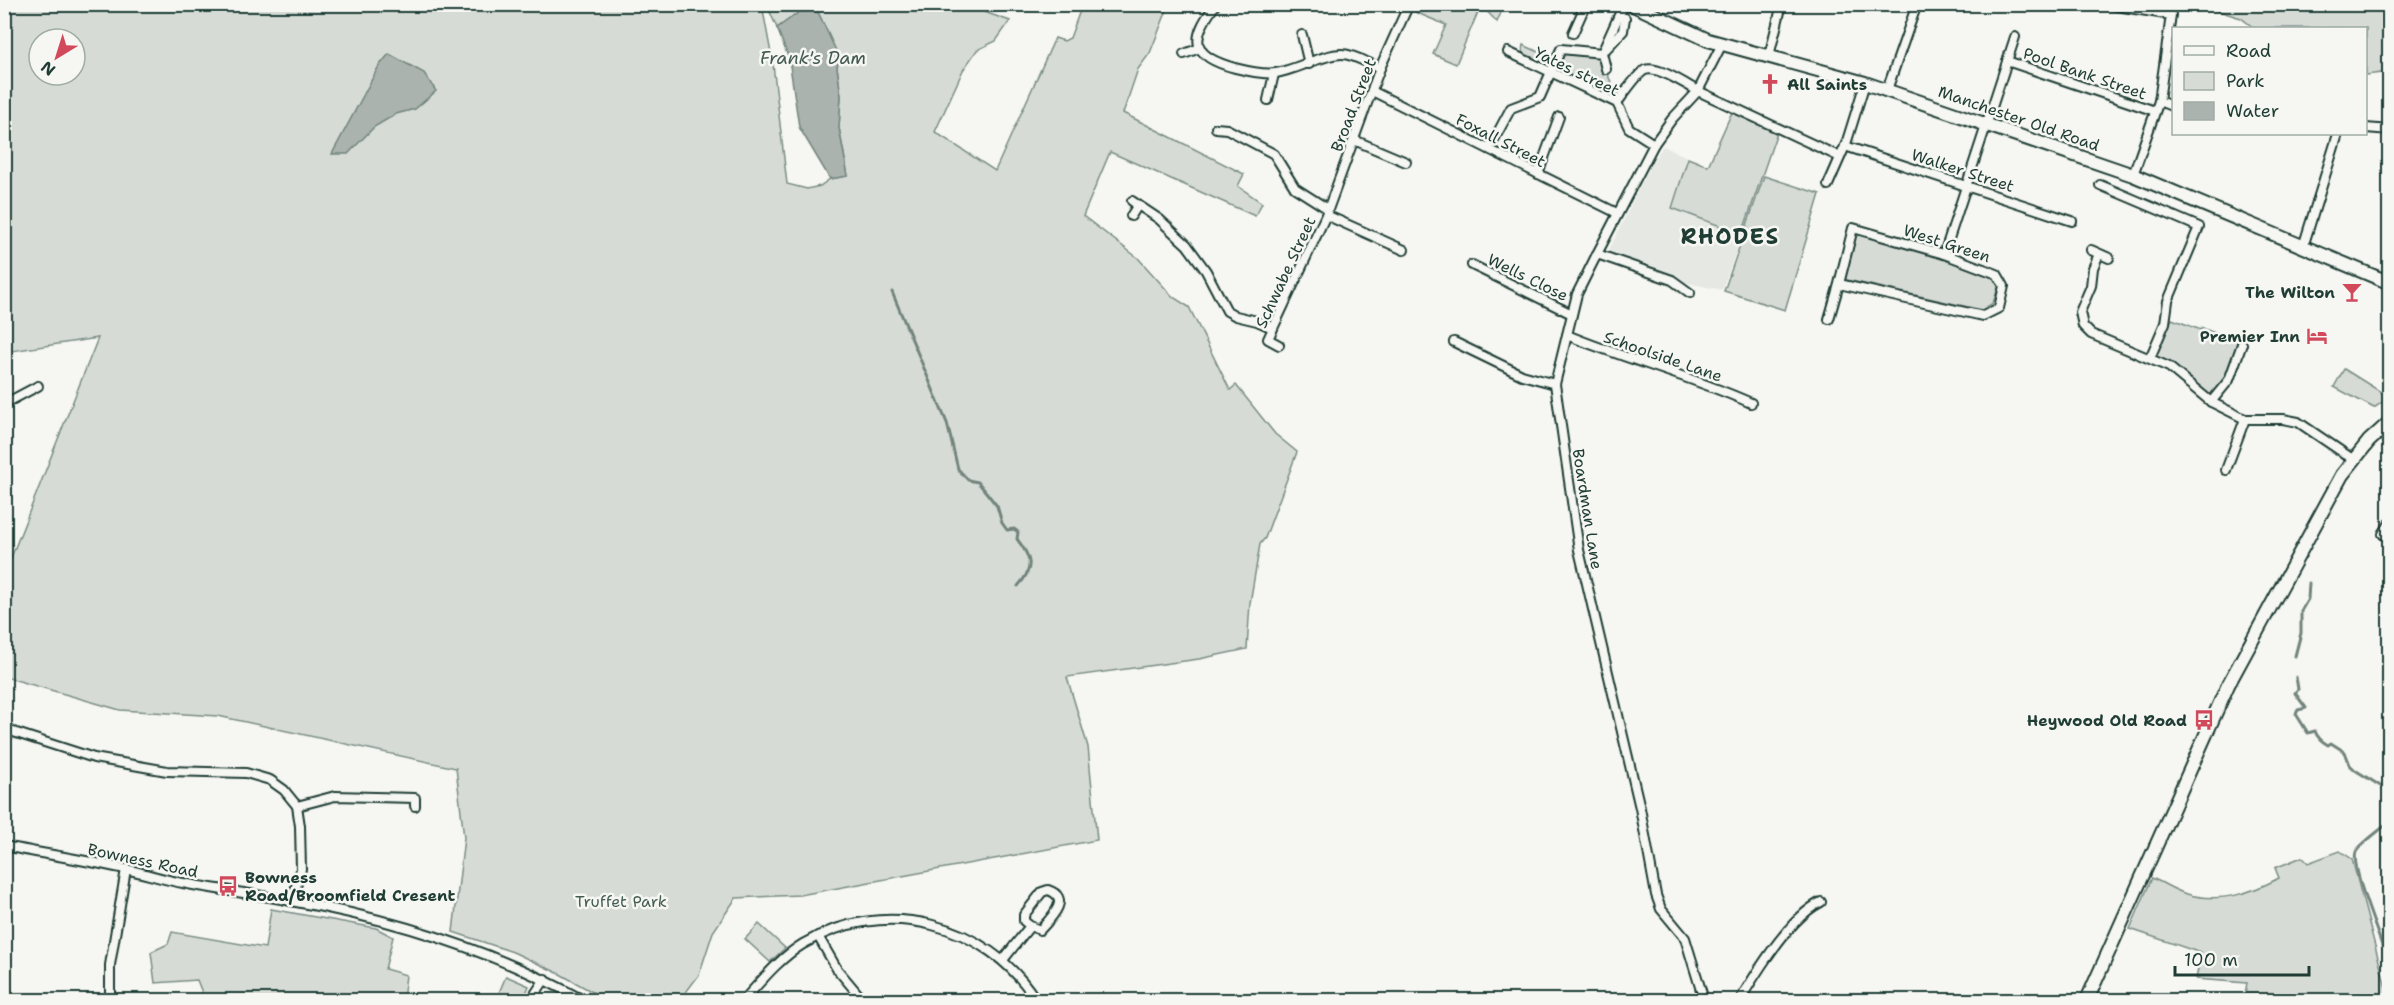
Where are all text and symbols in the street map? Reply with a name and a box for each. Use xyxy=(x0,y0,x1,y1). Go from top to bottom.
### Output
north arrow xyxy=(27,27,87,87)
legend xyxy=(2172,27,2367,135)
text: Road xyxy=(2226,39,2271,63)
street label: Yates street xyxy=(1531,42,1623,101)
street label: Pool Bank Street xyxy=(2020,43,2149,104)
water label: Frank's Dam xyxy=(760,46,866,70)
text: N xyxy=(37,56,60,81)
street label: Broad Street xyxy=(1326,56,1381,155)
text: Park xyxy=(2226,69,2265,93)
church icon: All Saints xyxy=(1758,72,1782,96)
place label: All Saints xyxy=(1787,74,1867,95)
street label: Manchester Old Road xyxy=(1935,81,2102,156)
text: Water xyxy=(2226,99,2279,123)
street label: Foxall Street xyxy=(1452,109,1549,172)
street label: Walker Street xyxy=(1909,144,2017,197)
street label: Schwabe Street xyxy=(1250,213,1320,331)
street label: West Green xyxy=(1901,220,1993,267)
district label: RHODES xyxy=(1681,222,1780,251)
street label: Wells Close xyxy=(1484,249,1572,306)
bar icon: The Wilton xyxy=(2340,280,2364,304)
place label: The Wilton xyxy=(2245,282,2335,303)
hotel icon: Premier Inn xyxy=(2305,324,2329,348)
street label: Schoolside Lane xyxy=(1601,326,1725,387)
place label: Premier Inn xyxy=(2200,326,2300,347)
street label: Boardman Lane xyxy=(1568,447,1607,571)
bus stop icon: Heywood Old Road xyxy=(2192,708,2216,732)
place label: Heywood Old Road xyxy=(2027,710,2187,731)
street label: Bowness Road xyxy=(86,839,200,882)
place label: Bowness Road/Broomfield Cresent xyxy=(245,867,455,906)
bus stop icon: Bowness Road/Broomfield Cresent xyxy=(216,874,240,898)
park label: Truffet Park xyxy=(575,891,667,912)
scale bar xyxy=(2175,939,2308,977)
text: 100 m xyxy=(2184,948,2238,972)

